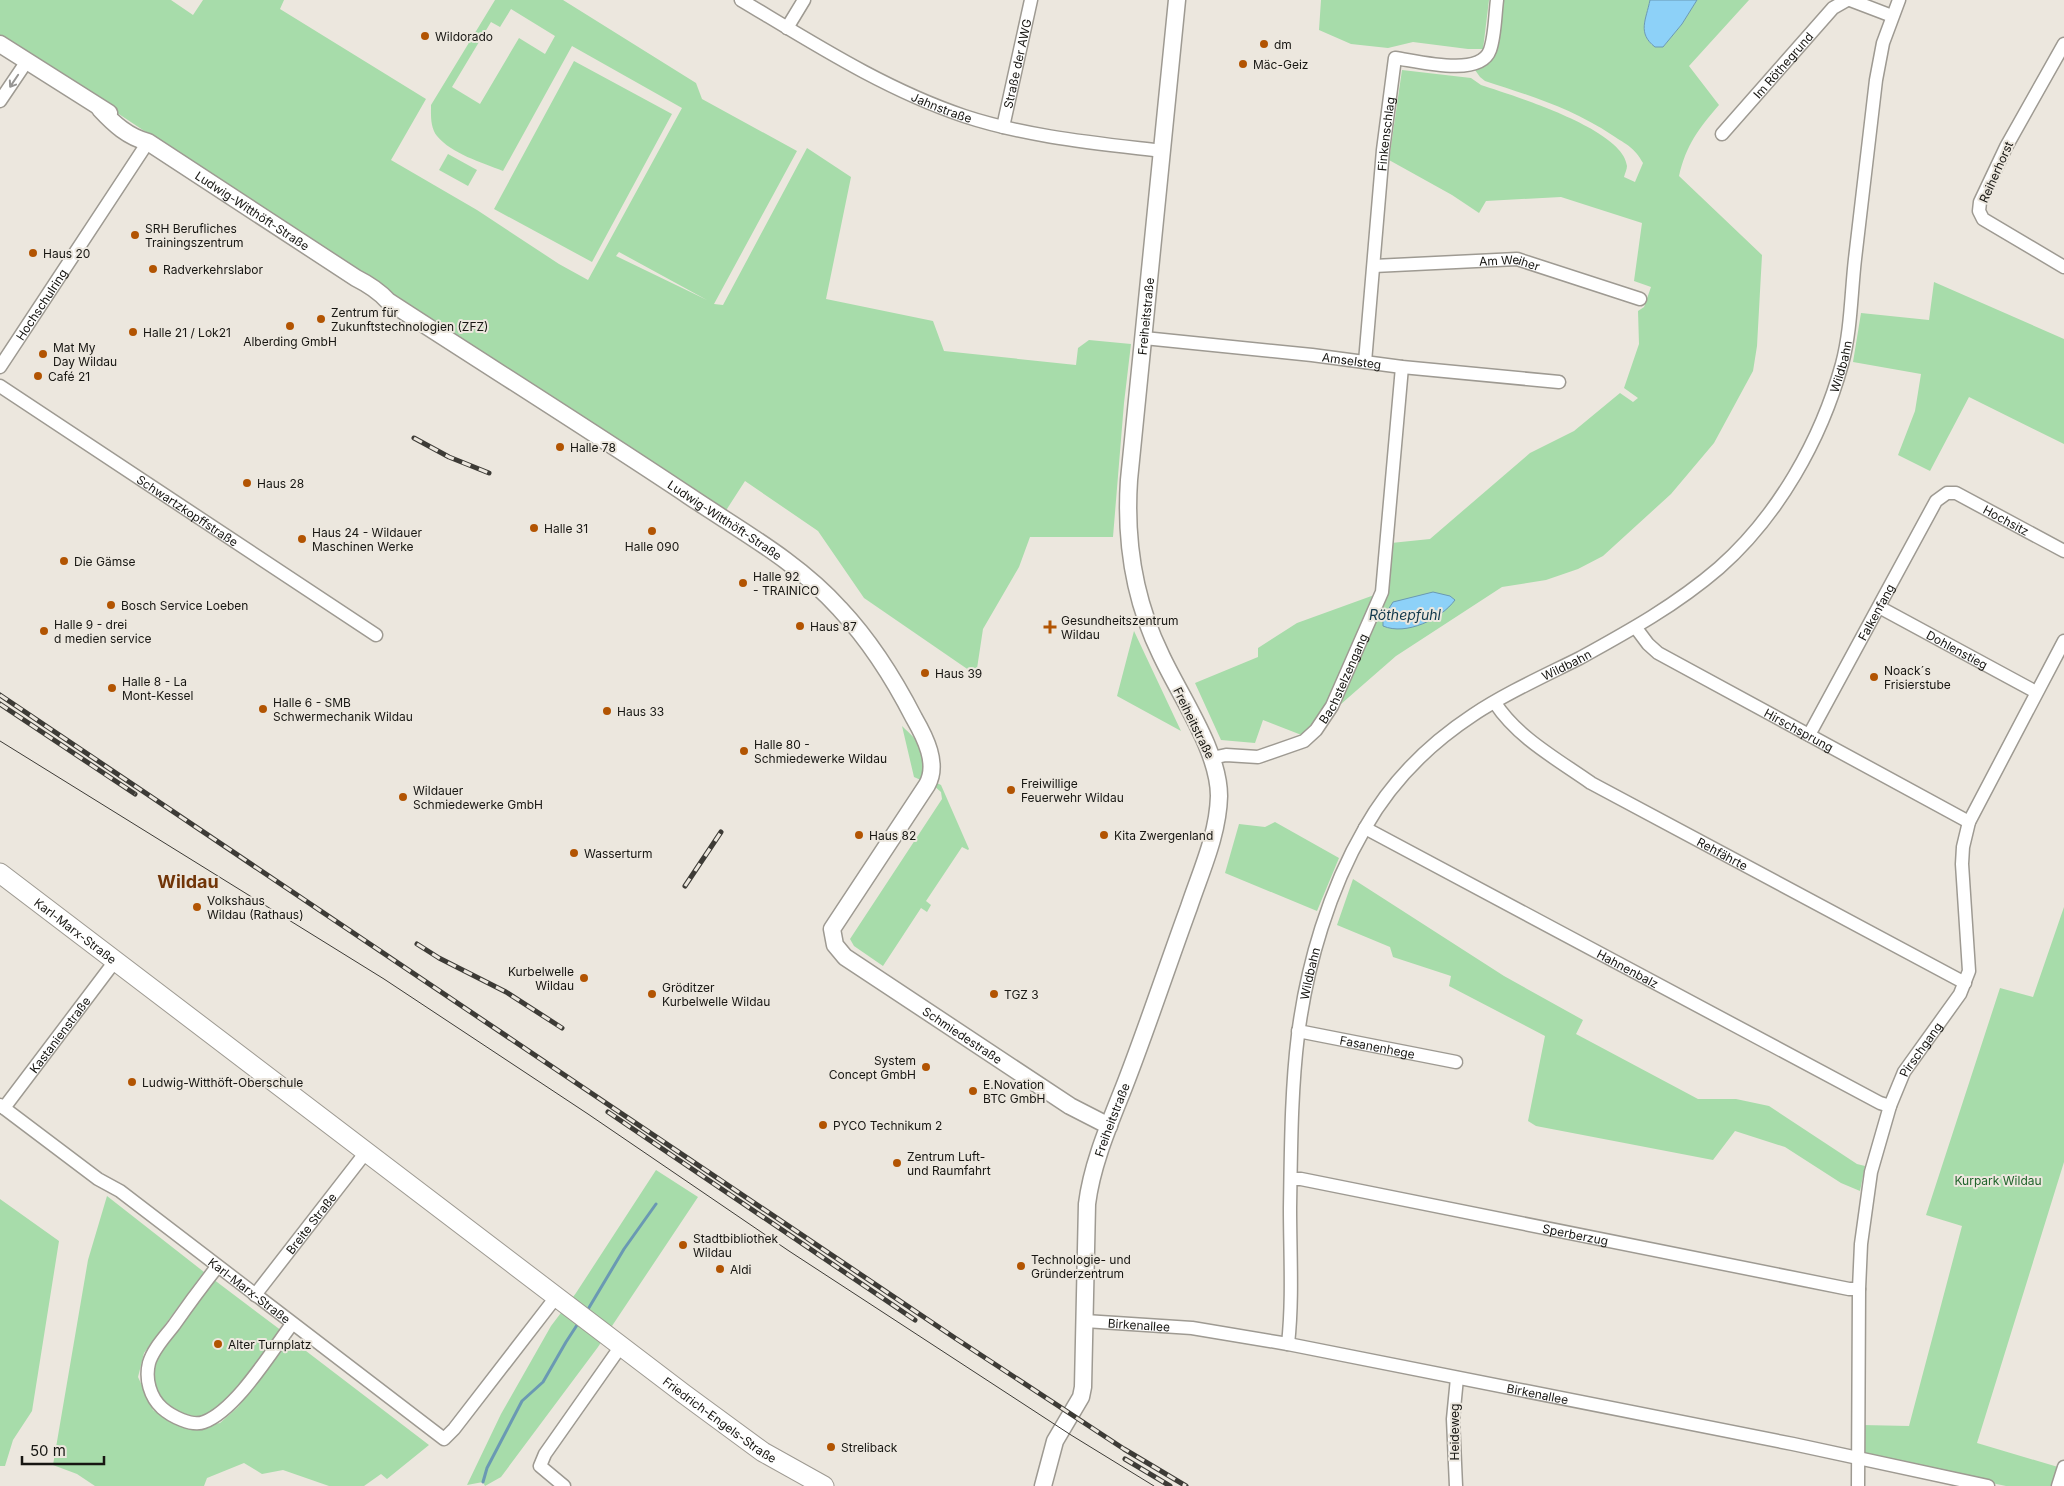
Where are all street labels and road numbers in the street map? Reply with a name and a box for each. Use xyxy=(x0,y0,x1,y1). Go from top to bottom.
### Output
street label: Straße der AWG xyxy=(1000,17,1034,110)
street label: Im Röthegrund xyxy=(1750,29,1816,101)
street label: Jahnstraße xyxy=(909,89,974,126)
street label: Finkenschlag xyxy=(1374,96,1397,172)
street label: Reiherhorst xyxy=(1976,139,2016,205)
street label: Ludwig-Witthöft-Straße xyxy=(193,168,313,253)
street label: Am Weiher xyxy=(1479,251,1542,274)
street label: Hochschulring xyxy=(12,266,70,343)
street label: Freiheitstraße xyxy=(1134,277,1157,356)
street label: Wildbahn xyxy=(1826,339,1854,394)
street label: Amselsteg xyxy=(1321,349,1382,372)
street label: Schwartzkopffstraße xyxy=(134,471,241,549)
street label: Ludwig-Witthöft-Straße xyxy=(665,477,785,563)
street label: Hochsitz xyxy=(1981,502,2032,538)
street label: Falkenfang xyxy=(1854,581,1897,643)
street label: Dohlenstieg xyxy=(1924,627,1991,672)
street label: Bachstelzengang xyxy=(1315,631,1370,726)
street label: Wildbahn xyxy=(1539,646,1594,683)
street label: Freiheitstraße xyxy=(1170,685,1218,761)
street label: Hirschsprung xyxy=(1762,705,1836,755)
street label: Rehfährte xyxy=(1695,834,1750,873)
street label: Karl-Marx-Straße xyxy=(31,894,120,967)
street label: Wildbahn xyxy=(1296,946,1323,1001)
street label: Hahnenbalz xyxy=(1594,946,1661,991)
street label: Kastanienstraße xyxy=(26,993,93,1076)
street label: Schmiedestraße xyxy=(920,1003,1005,1067)
street label: Pirschgang xyxy=(1895,1019,1945,1079)
street label: Fasanenhege xyxy=(1339,1032,1416,1061)
street label: Freiheitstraße xyxy=(1091,1081,1132,1158)
street label: Breite Straße xyxy=(282,1189,339,1257)
street label: Sperberzug xyxy=(1541,1220,1610,1248)
street label: Karl-Marx-Straße xyxy=(206,1254,294,1326)
street label: Birkenallee xyxy=(1107,1315,1171,1334)
street label: Friedrich-Engels-Straße xyxy=(660,1373,779,1466)
street label: Birkenallee xyxy=(1506,1380,1570,1407)
street label: Heideweg xyxy=(1447,1404,1462,1460)

